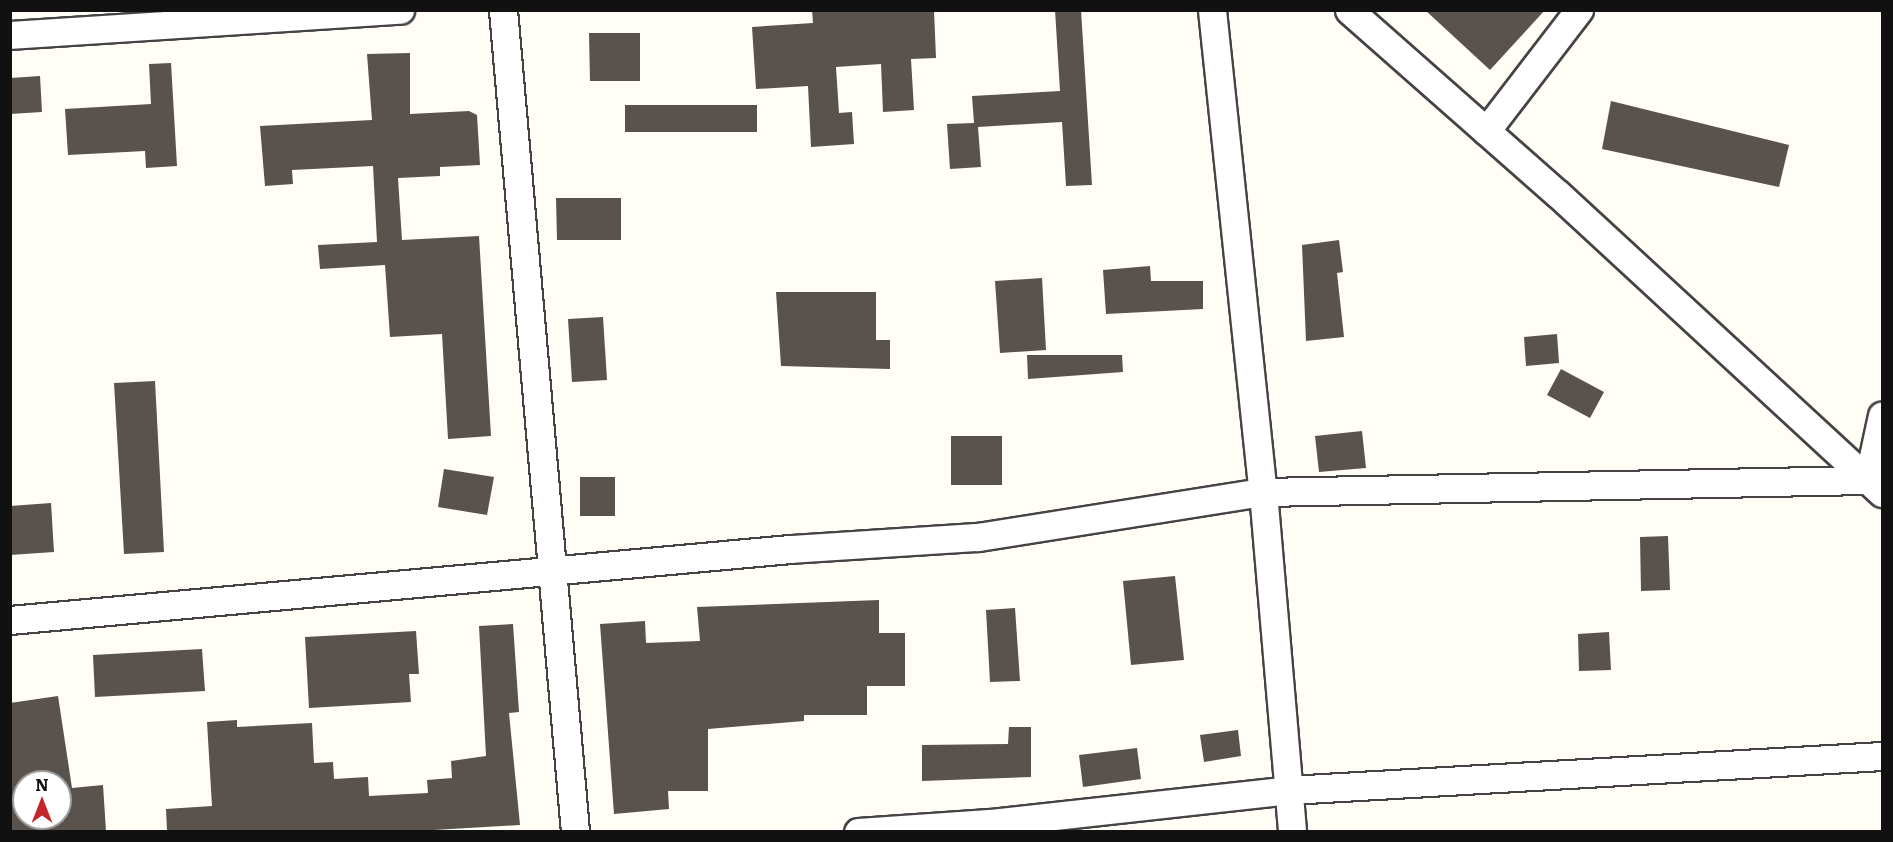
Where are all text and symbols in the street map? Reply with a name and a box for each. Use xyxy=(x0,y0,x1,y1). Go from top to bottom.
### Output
north arrow xyxy=(12,770,72,830)
text: N xyxy=(35,772,49,796)

